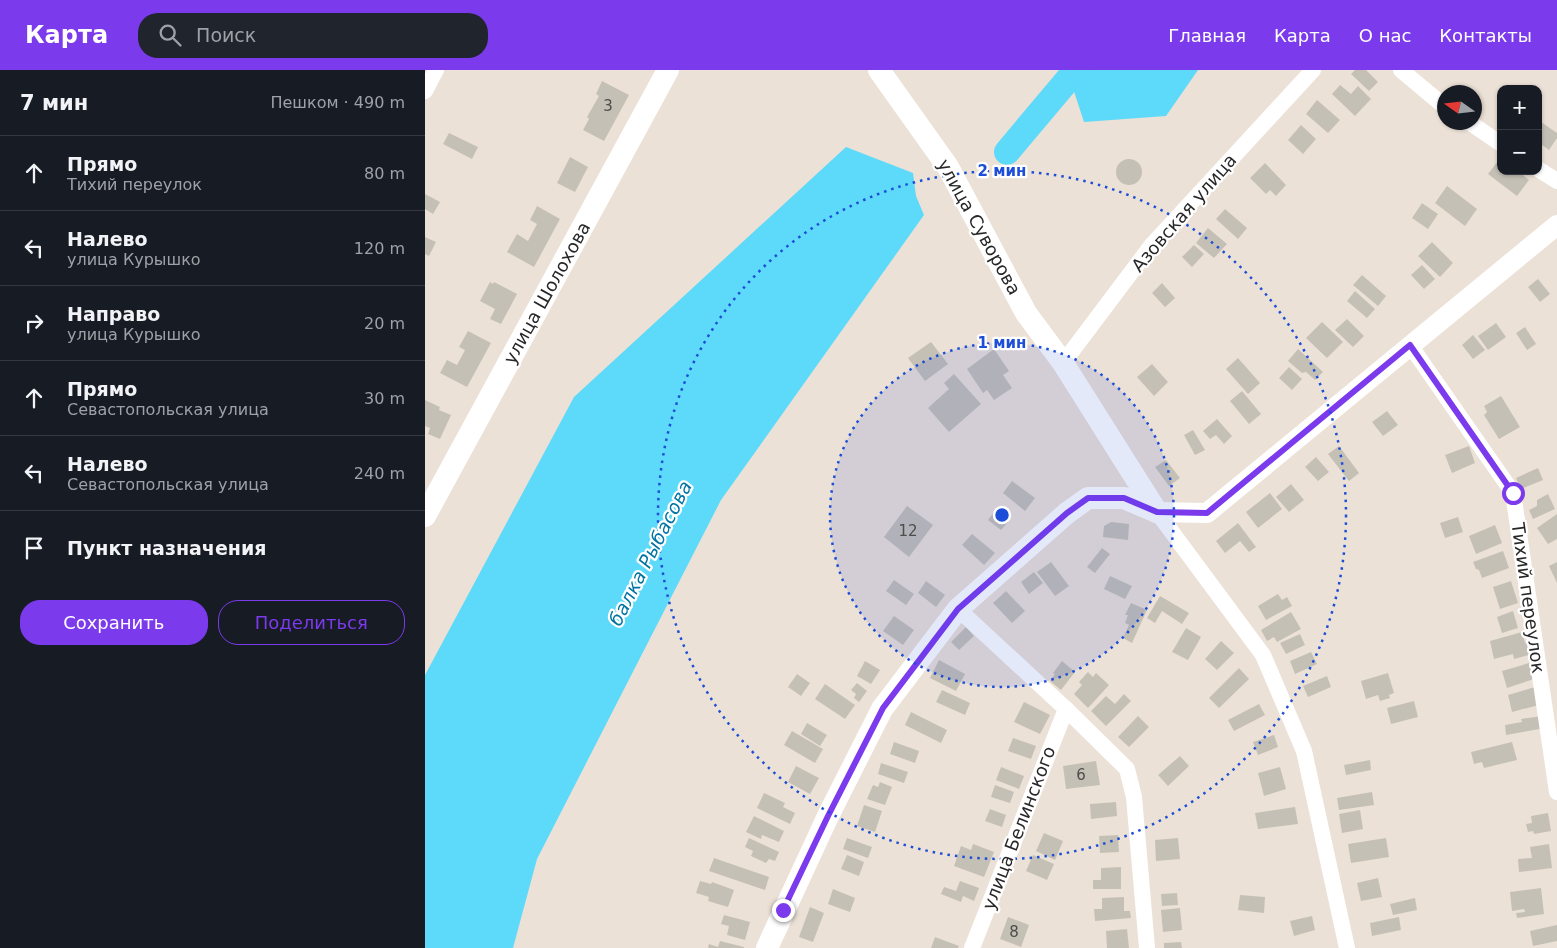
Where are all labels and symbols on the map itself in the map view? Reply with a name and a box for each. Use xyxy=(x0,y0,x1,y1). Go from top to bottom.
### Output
north arrow xyxy=(1437,85,1482,130)
house number: 3 xyxy=(603,97,613,115)
street label: Азовская улица xyxy=(1127,150,1240,276)
street label: улица Суворова xyxy=(933,155,1025,298)
text: 2 мин xyxy=(978,162,1026,180)
street label: улица Шолохова xyxy=(499,218,594,367)
text: 1 мин xyxy=(978,334,1026,352)
water label: балка Рыбасова xyxy=(604,477,696,629)
route start xyxy=(1502,482,1525,505)
centre of rings xyxy=(993,506,1011,524)
street label: Тихий переулок xyxy=(1507,520,1549,675)
house number: 12 xyxy=(898,522,918,540)
street label: улица Белинского xyxy=(978,743,1059,913)
house number: 6 xyxy=(1076,766,1086,784)
route end xyxy=(772,899,795,922)
house number: 8 xyxy=(1009,923,1019,941)

